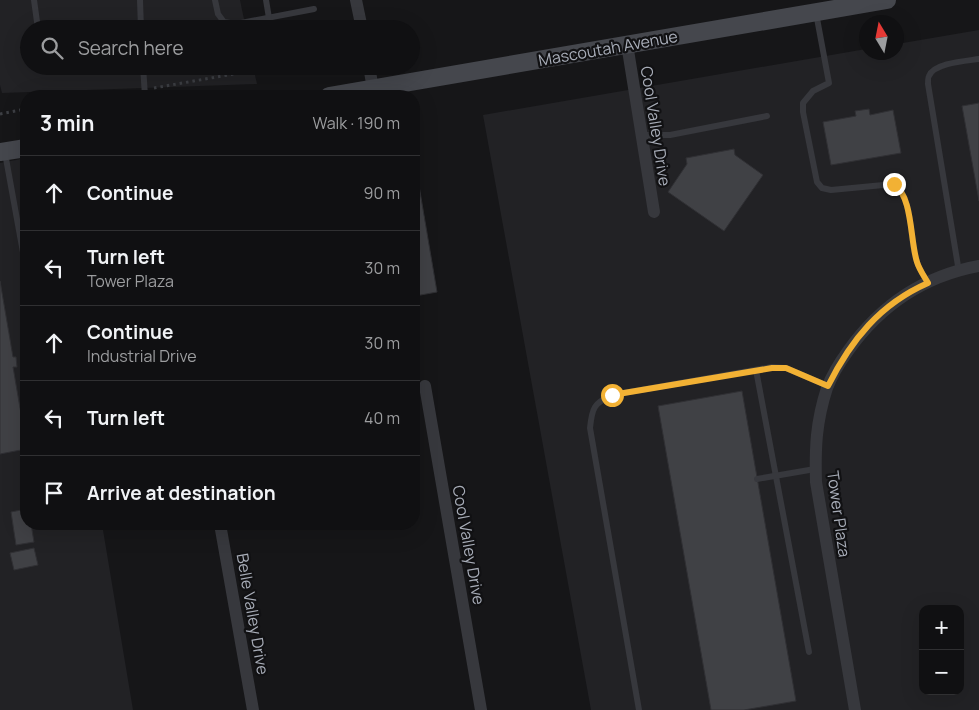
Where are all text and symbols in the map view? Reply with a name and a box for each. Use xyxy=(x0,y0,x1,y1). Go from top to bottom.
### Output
north arrow xyxy=(859,15,904,60)
search box xyxy=(20,20,420,75)
street label: Mascoutah Avenue xyxy=(537,25,679,71)
icon: search xyxy=(38,34,66,62)
text: Search here xyxy=(78,35,184,61)
street label: Cool Valley Drive xyxy=(636,65,676,187)
text: 3 min xyxy=(40,109,94,137)
text: Walk · 190 m xyxy=(312,112,400,134)
route end xyxy=(883,173,906,196)
icon: ahead xyxy=(40,179,68,207)
text: Continue xyxy=(87,180,173,206)
text: 90 m xyxy=(364,182,400,204)
text: Turn left xyxy=(87,244,165,270)
icon: left xyxy=(40,254,68,282)
text: 30 m xyxy=(365,257,400,279)
text: Tower Plaza xyxy=(87,270,174,292)
text: Continue xyxy=(87,319,173,345)
icon: ahead xyxy=(40,329,68,357)
text: 30 m xyxy=(365,332,400,354)
text: Industrial Drive xyxy=(87,345,197,367)
route start xyxy=(601,384,624,407)
icon: left xyxy=(40,404,68,432)
text: Turn left xyxy=(87,405,165,431)
text: 40 m xyxy=(364,407,400,429)
street label: Tower Plaza xyxy=(822,469,856,559)
icon: arrive xyxy=(40,479,68,507)
text: Arrive at destination xyxy=(87,480,276,506)
street label: Cool Valley Drive xyxy=(448,484,490,606)
street label: Belle Valley Drive xyxy=(232,552,274,676)
map controls xyxy=(919,605,964,695)
button: + xyxy=(919,605,964,650)
button: − xyxy=(919,650,964,695)

